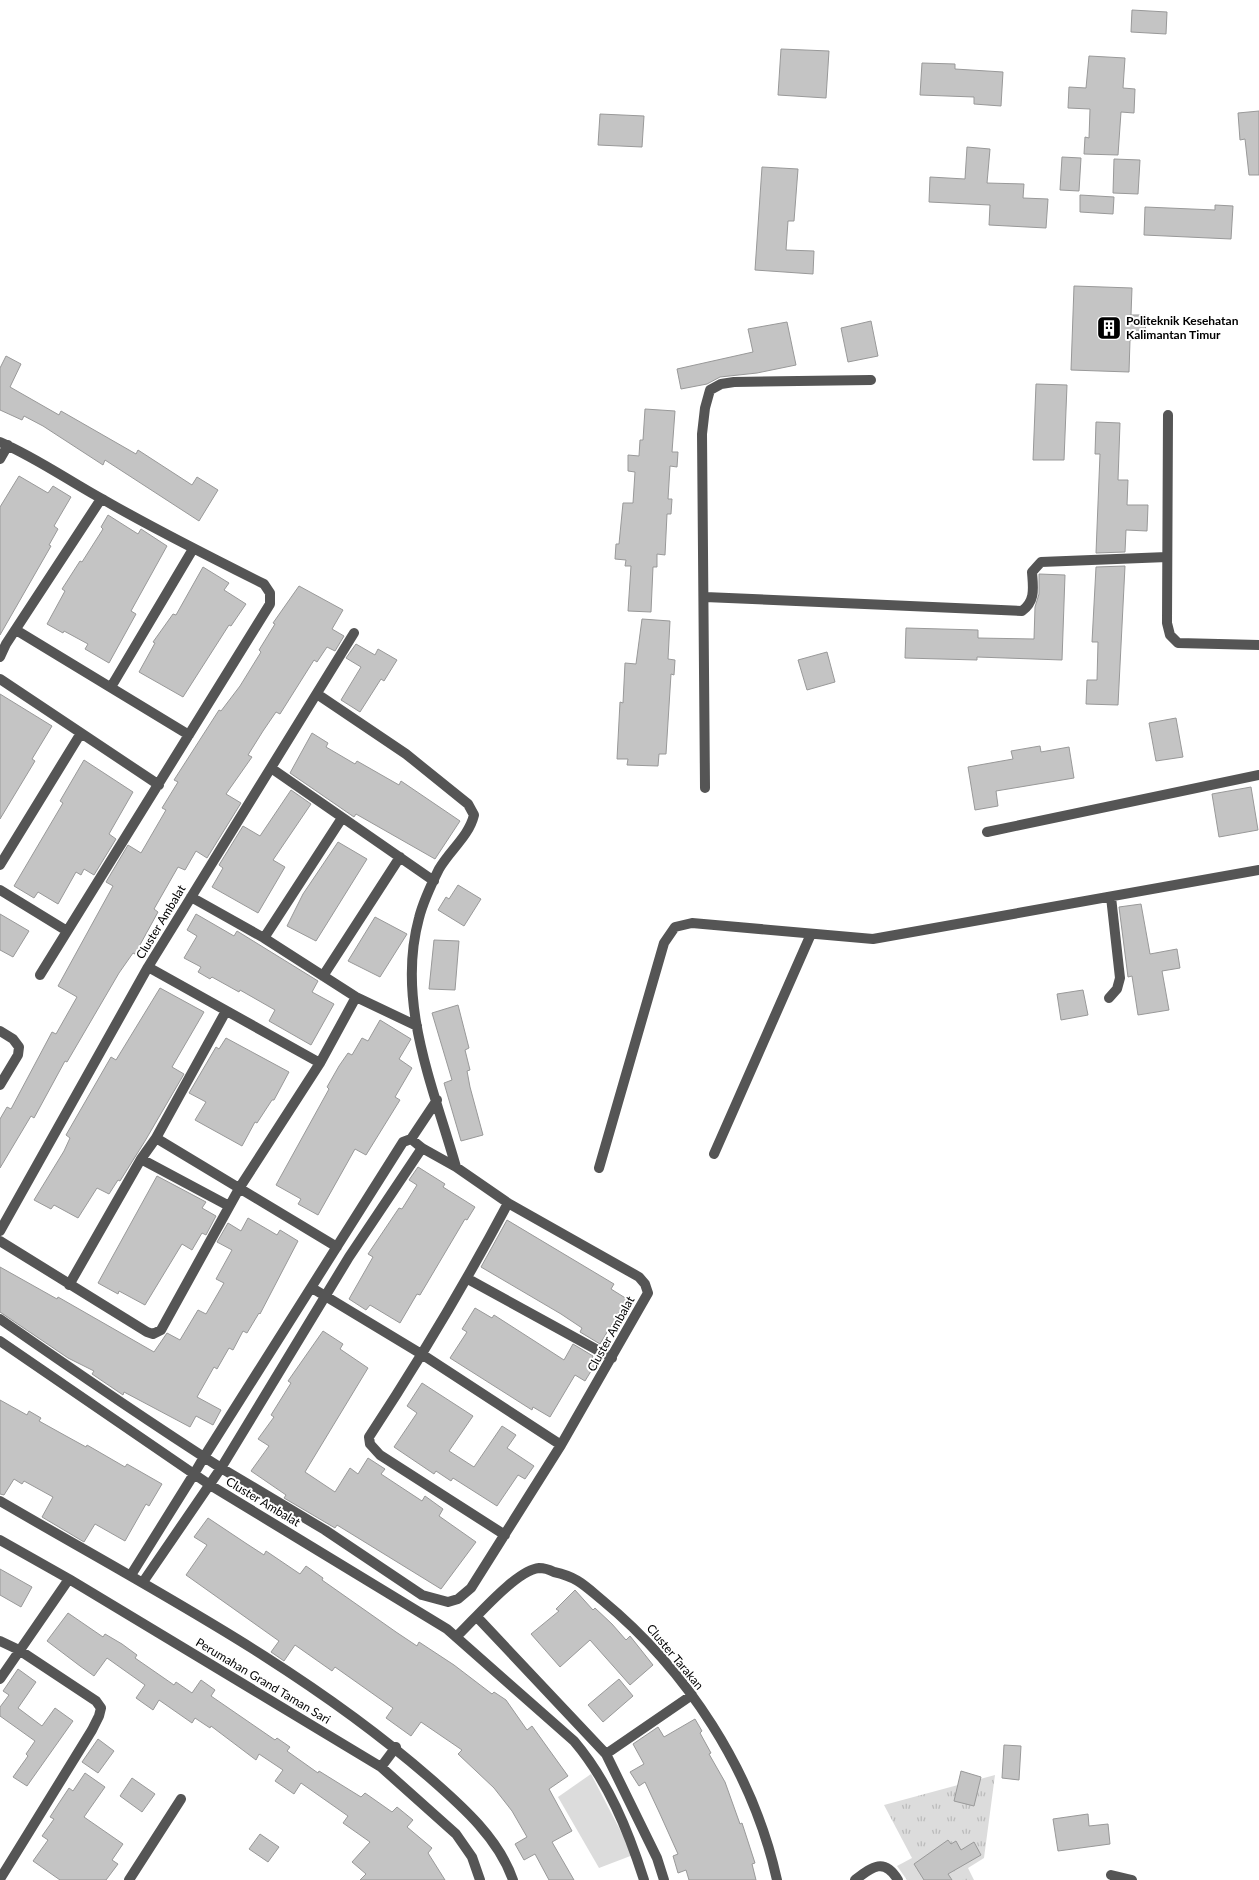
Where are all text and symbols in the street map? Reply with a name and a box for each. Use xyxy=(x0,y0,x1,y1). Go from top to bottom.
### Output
place label: Politeknik Kesehatan Kalimantan Timur xyxy=(1126,313,1239,342)
building icon: Politeknik Kesehatan Kalimantan Timur xyxy=(1096,315,1122,341)
street label: Cluster Ambalat xyxy=(133,881,189,962)
street label: Cluster Ambalat xyxy=(584,1293,638,1374)
street label: Cluster Ambalat xyxy=(223,1474,304,1530)
street label: Cluster Tarakan xyxy=(644,1621,707,1692)
street label: Perumahan Grand Taman Sari xyxy=(193,1634,333,1727)

